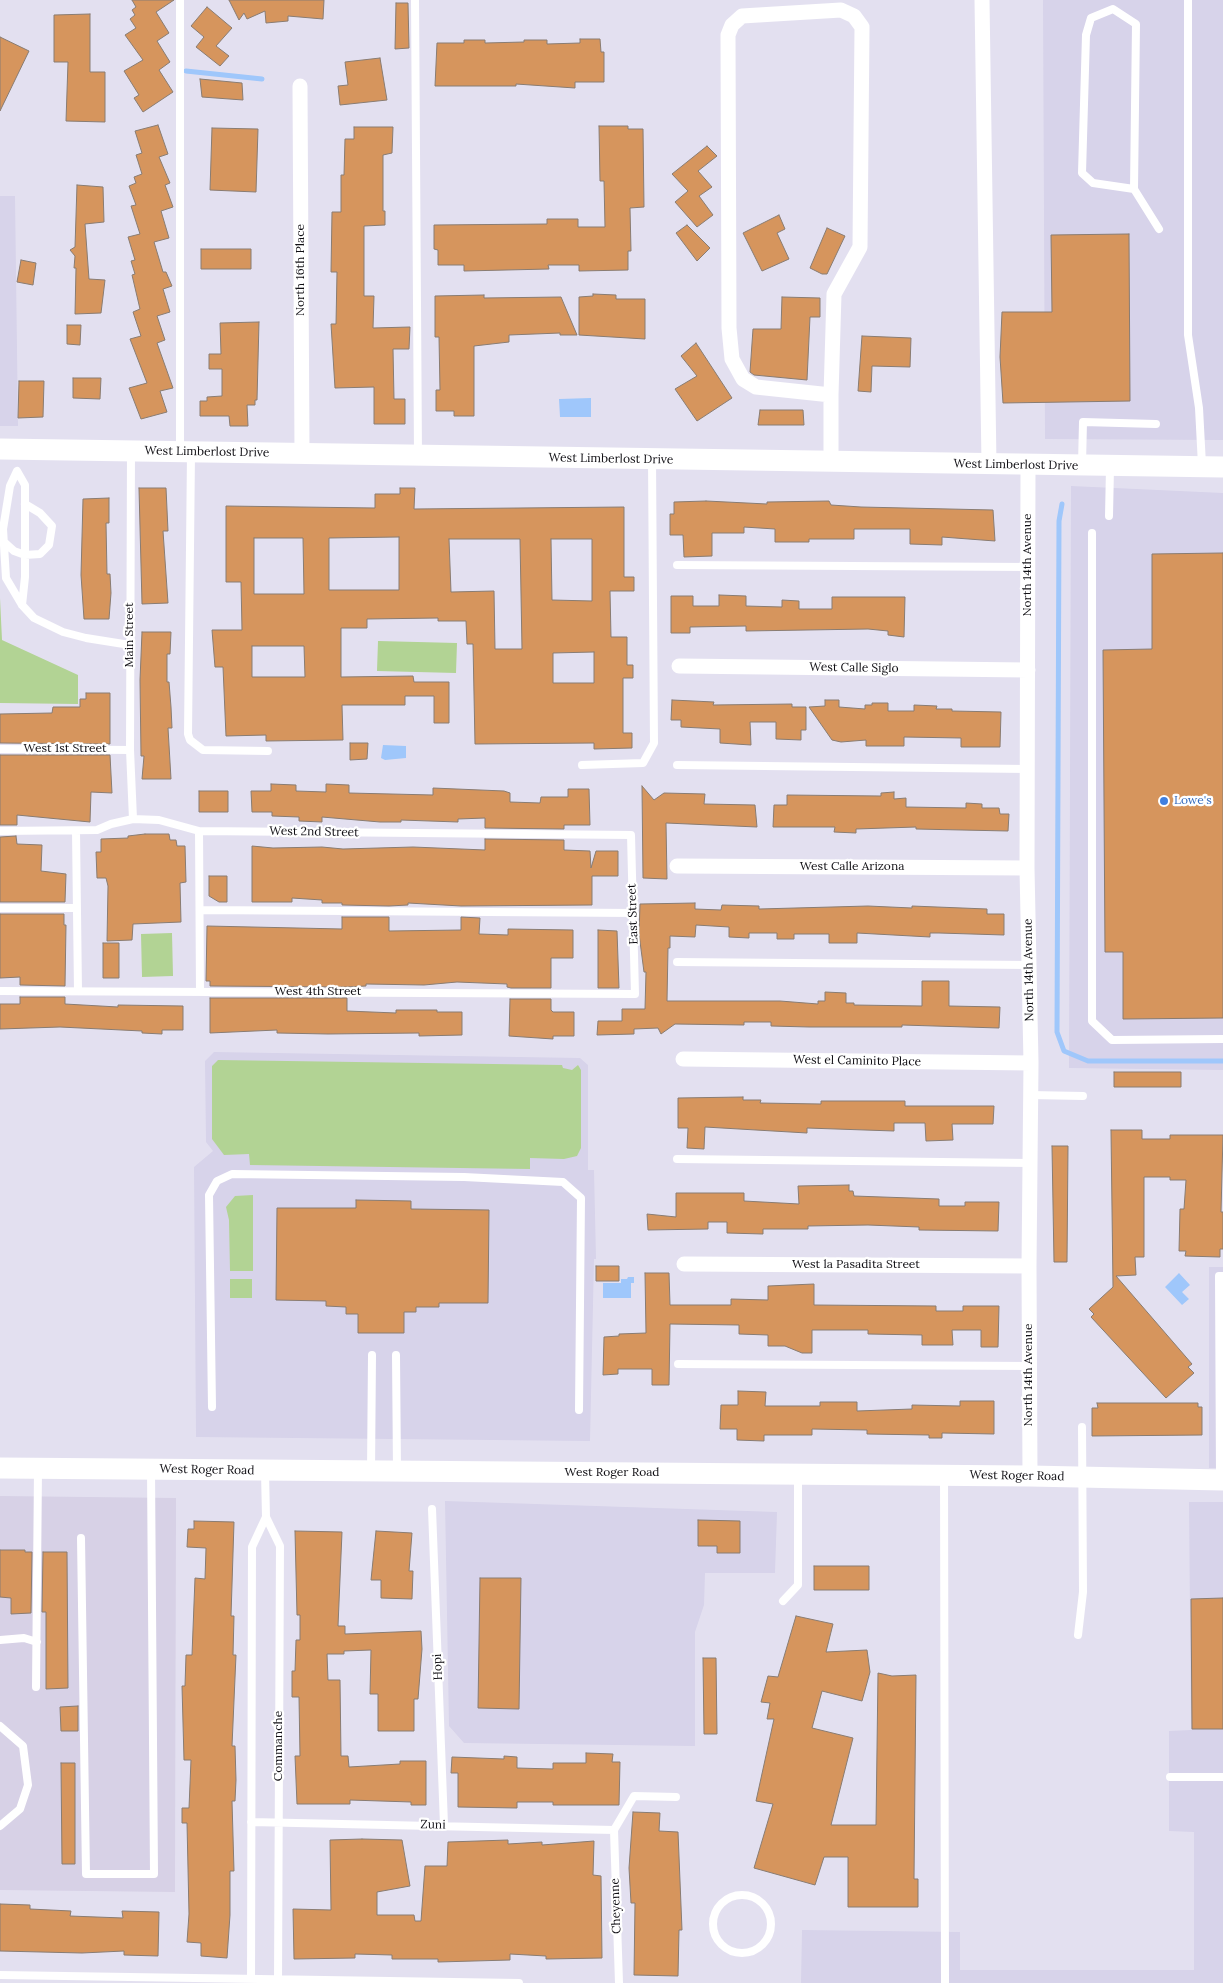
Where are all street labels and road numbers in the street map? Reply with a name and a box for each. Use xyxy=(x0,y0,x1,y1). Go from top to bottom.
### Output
street label: North 16th Place xyxy=(294,224,308,316)
street label: West Limberlost Drive xyxy=(145,444,269,460)
street label: West Limberlost Drive xyxy=(549,451,673,467)
street label: West Limberlost Drive xyxy=(954,457,1078,473)
street label: North 14th Avenue xyxy=(1021,514,1035,616)
street label: Main Street xyxy=(123,602,137,668)
street label: West Calle Siglo xyxy=(809,660,899,676)
street label: West 1st Street xyxy=(23,742,107,756)
street label: West 2nd Street xyxy=(269,824,359,840)
street label: West Calle Arizona xyxy=(800,860,904,874)
street label: East Street xyxy=(625,883,641,945)
street label: North 14th Avenue xyxy=(1021,918,1037,1022)
street label: West 4th Street xyxy=(275,985,361,999)
street label: West el Caminito Place xyxy=(793,1053,921,1069)
street label: West la Pasadita Street xyxy=(792,1258,920,1272)
street label: North 14th Avenue xyxy=(1022,1324,1036,1426)
street label: West Roger Road xyxy=(159,1462,255,1478)
street label: West Roger Road xyxy=(564,1466,660,1480)
street label: West Roger Road xyxy=(969,1468,1065,1484)
street label: Hopi xyxy=(430,1653,446,1681)
street label: Commanche xyxy=(272,1711,286,1781)
street label: Zuni xyxy=(420,1818,446,1832)
street label: Cheyenne xyxy=(608,1878,624,1934)

